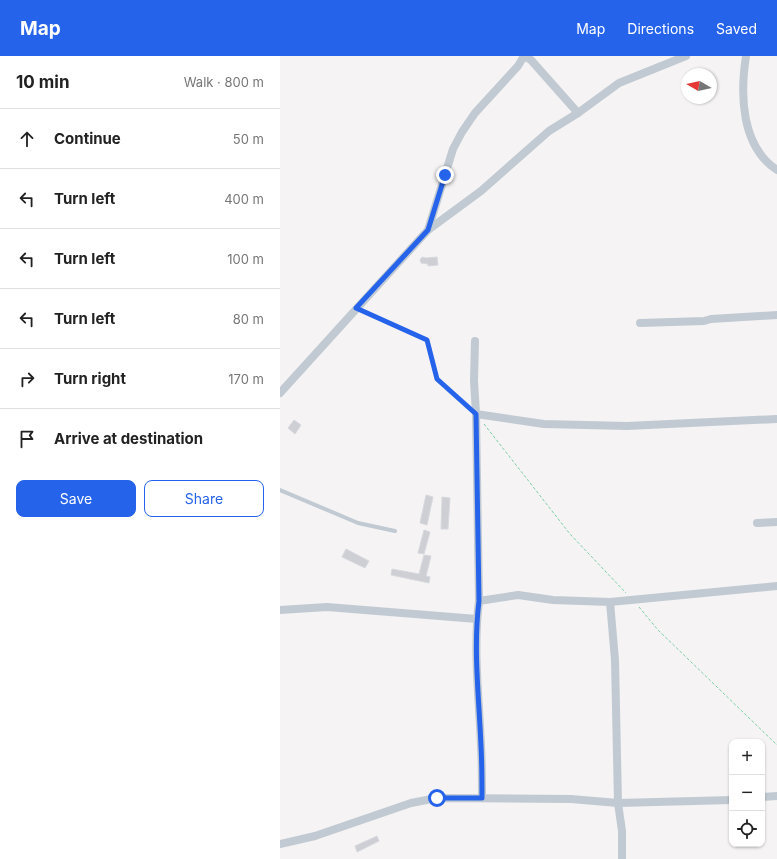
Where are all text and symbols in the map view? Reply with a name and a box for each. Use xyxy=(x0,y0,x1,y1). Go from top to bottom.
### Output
text: Map xyxy=(20,17,61,40)
text: Map xyxy=(576,20,605,37)
text: Directions xyxy=(627,20,694,37)
text: Saved xyxy=(716,20,757,37)
north arrow xyxy=(681,68,717,104)
text: 10 min xyxy=(16,72,70,92)
text: Walk · 800 m xyxy=(184,74,264,90)
icon: ahead xyxy=(16,128,38,150)
text: Continue xyxy=(54,129,121,148)
text: 50 m xyxy=(233,131,264,147)
route end xyxy=(436,166,454,184)
icon: left xyxy=(16,188,38,210)
text: Turn left xyxy=(54,189,115,208)
text: 400 m xyxy=(224,191,264,207)
icon: left xyxy=(16,248,38,270)
text: Turn left xyxy=(54,249,115,268)
text: 100 m xyxy=(227,251,264,267)
icon: left xyxy=(16,308,38,330)
text: Turn left xyxy=(54,309,115,328)
text: 80 m xyxy=(233,311,264,327)
icon: right xyxy=(16,368,38,390)
text: Turn right xyxy=(54,369,126,388)
text: 170 m xyxy=(228,371,264,387)
icon: arrive xyxy=(16,428,38,450)
text: Arrive at destination xyxy=(54,429,203,448)
button: Save xyxy=(16,480,136,517)
button: Share xyxy=(144,480,264,517)
map controls xyxy=(729,739,765,847)
button: + xyxy=(729,739,765,775)
button: − xyxy=(729,775,765,811)
route start xyxy=(428,789,446,807)
button: locate xyxy=(729,811,765,847)

